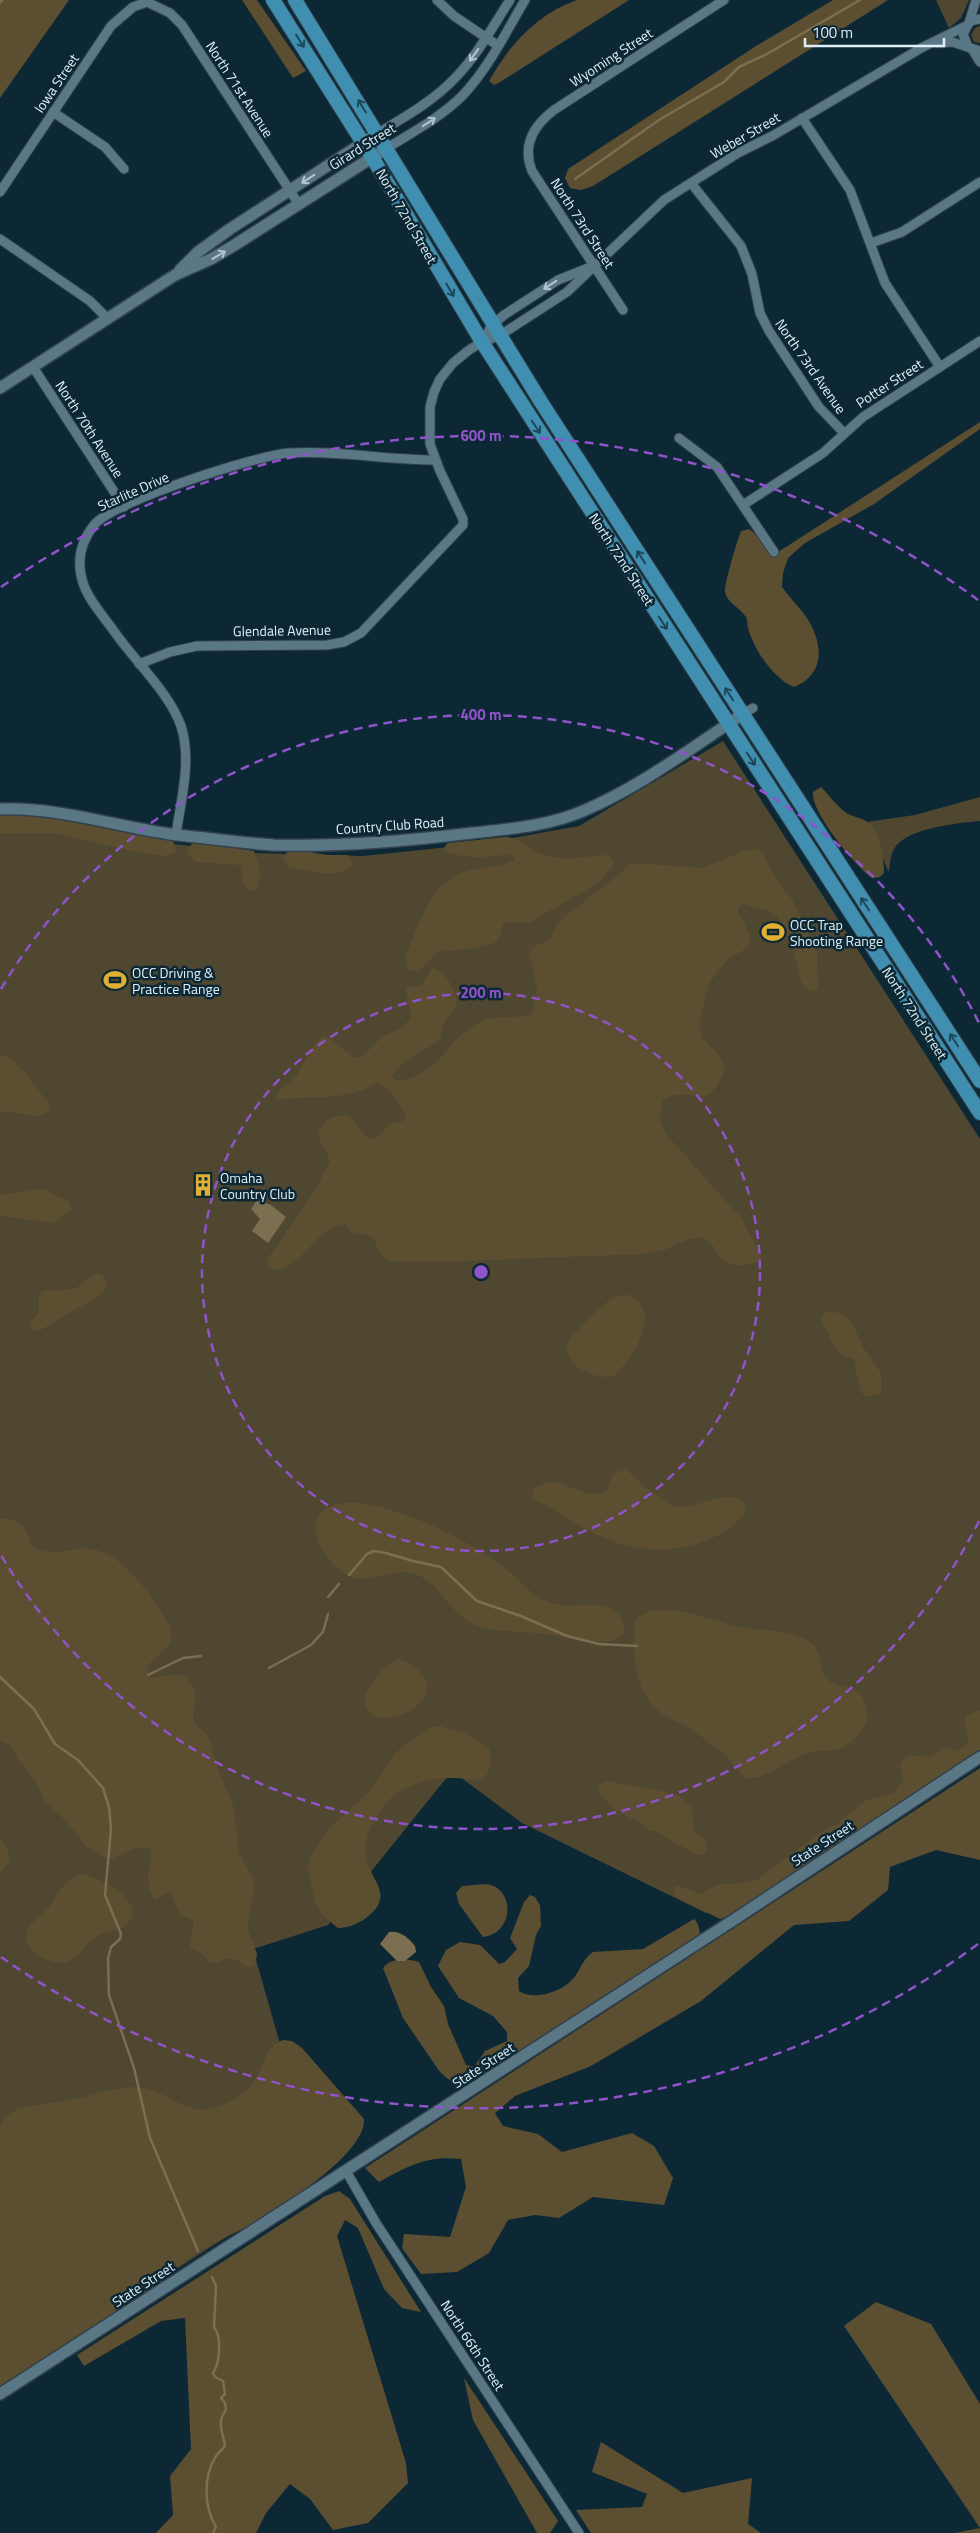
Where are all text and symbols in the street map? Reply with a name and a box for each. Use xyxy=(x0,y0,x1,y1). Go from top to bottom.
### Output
scale bar xyxy=(805,15,944,47)
text: 100 m xyxy=(812,21,853,44)
street label: Wyoming Street xyxy=(565,22,657,92)
one-way arrow xyxy=(295,34,305,48)
street label: North 71st Avenue xyxy=(201,37,279,141)
one-way arrow xyxy=(469,48,479,62)
street label: Iowa Street xyxy=(28,49,84,117)
one-way arrow xyxy=(356,100,366,114)
street label: Weber Street xyxy=(706,106,784,164)
street label: Girard Street xyxy=(325,117,399,175)
one-way arrow xyxy=(421,117,435,127)
street label: North 72nd Street xyxy=(371,164,443,268)
one-way arrow xyxy=(301,173,315,184)
street label: North 73rd Street xyxy=(546,174,620,272)
one-way arrow xyxy=(212,249,226,259)
one-way arrow xyxy=(544,280,558,290)
one-way arrow xyxy=(446,282,456,296)
street label: North 73rd Avenue xyxy=(770,314,852,418)
street label: Potter Street xyxy=(851,353,927,413)
street label: North 70th Avenue xyxy=(51,376,129,482)
one-way arrow xyxy=(532,420,542,434)
text: 600 m xyxy=(460,424,502,447)
street label: Starlite Drive xyxy=(94,466,172,516)
street label: North 72nd Street xyxy=(584,508,660,610)
one-way arrow xyxy=(636,551,646,565)
one-way arrow xyxy=(658,615,668,629)
street label: Glendale Avenue xyxy=(233,619,331,641)
one-way arrow xyxy=(724,687,735,701)
text: 400 m xyxy=(460,703,502,726)
one-way arrow xyxy=(747,751,757,765)
street label: Country Club Road xyxy=(335,811,445,839)
one-way arrow xyxy=(860,897,870,911)
place label: OCC Trap Shooting Range xyxy=(790,914,883,951)
sports icon: OCC Trap Shooting Range xyxy=(760,919,786,945)
place label: OCC Driving & Practice Range xyxy=(132,962,220,999)
street label: North 72nd Street xyxy=(877,962,953,1064)
sports icon: OCC Driving & Practice Range xyxy=(102,967,128,993)
text: 200 m xyxy=(460,981,502,1004)
one-way arrow xyxy=(948,1034,958,1048)
place label: Omaha Country Club xyxy=(220,1167,295,1204)
building icon: Omaha Country Club xyxy=(190,1172,216,1198)
centre of rings xyxy=(472,1263,490,1281)
street label: State Street xyxy=(787,1815,857,1871)
street label: State Street xyxy=(448,2037,518,2093)
street label: State Street xyxy=(108,2256,178,2312)
street label: North 66th Street xyxy=(436,2295,510,2395)

